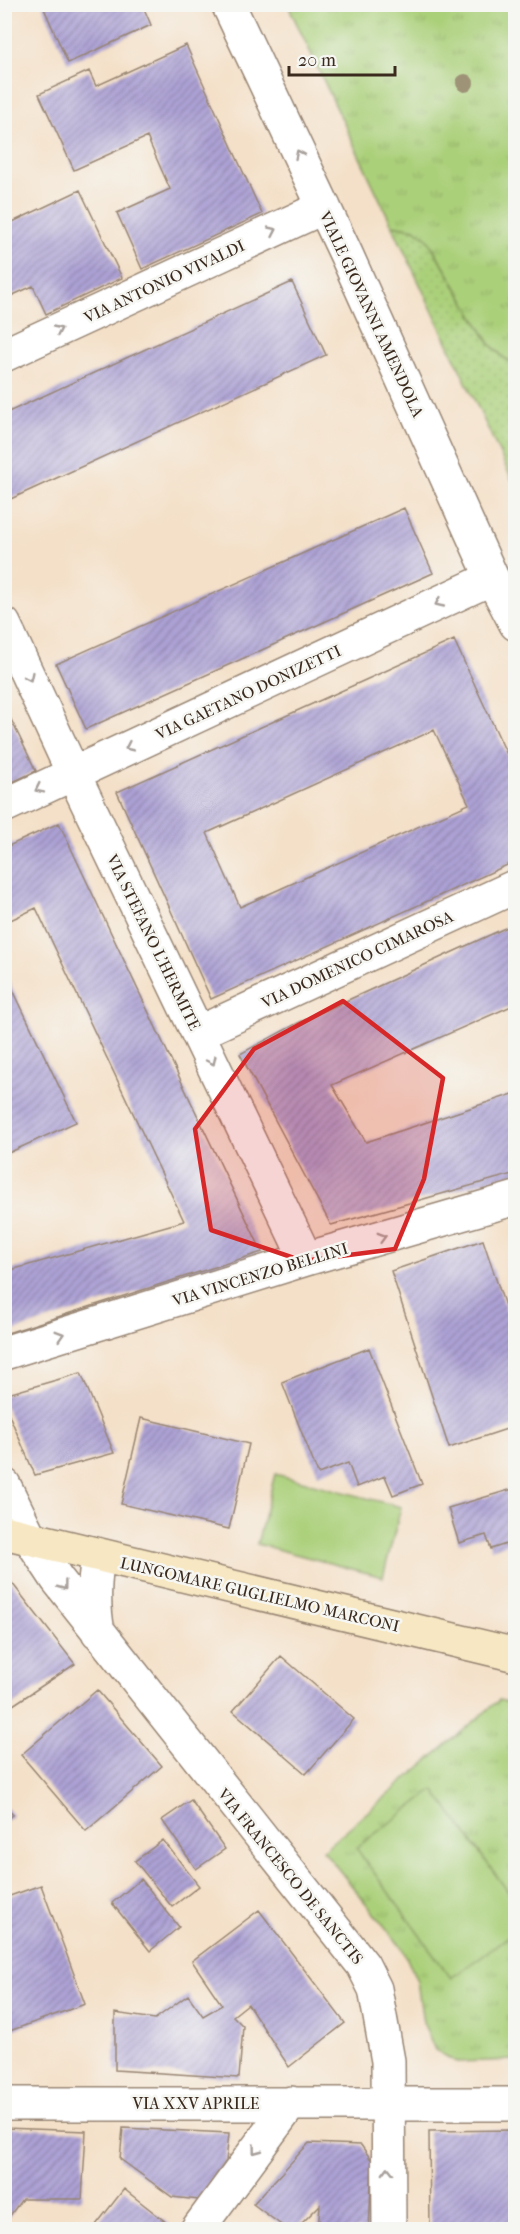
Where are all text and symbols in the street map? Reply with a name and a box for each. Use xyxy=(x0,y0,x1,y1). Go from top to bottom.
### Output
scale bar xyxy=(289,39,396,77)
text: 20 m xyxy=(298,50,336,71)
one-way arrow xyxy=(294,150,306,161)
street label: VIALE GIOVANNI AMENDOLA xyxy=(315,207,428,421)
one-way arrow xyxy=(266,226,277,238)
street label: VIA ANTONIO VIVALDI xyxy=(80,236,248,327)
one-way arrow xyxy=(51,326,62,338)
one-way arrow xyxy=(434,596,445,608)
street label: VIA GAETANO DONIZETTI xyxy=(151,641,344,744)
one-way arrow xyxy=(22,670,34,681)
one-way arrow xyxy=(124,740,135,752)
one-way arrow xyxy=(34,782,45,794)
street label: VIA STEFANO L'HERMITE xyxy=(102,850,205,1034)
street label: VIA DOMENICO CIMAROSA xyxy=(258,906,457,1013)
one-way arrow xyxy=(204,1055,216,1066)
one-way arrow xyxy=(376,1232,387,1244)
street label: VIA VINCENZO BELLINI xyxy=(169,1239,350,1311)
one-way arrow xyxy=(54,1330,65,1342)
street label: LUNGOMARE GUGLIELMO MARCONI xyxy=(118,1553,401,1636)
one-way arrow xyxy=(55,1580,66,1591)
street label: VIA FRANCESCO DE SANCTIS xyxy=(213,1784,367,1968)
street label: VIA XXV APRILE xyxy=(132,2094,260,2113)
one-way arrow xyxy=(252,2143,263,2154)
one-way arrow xyxy=(382,2167,394,2176)

